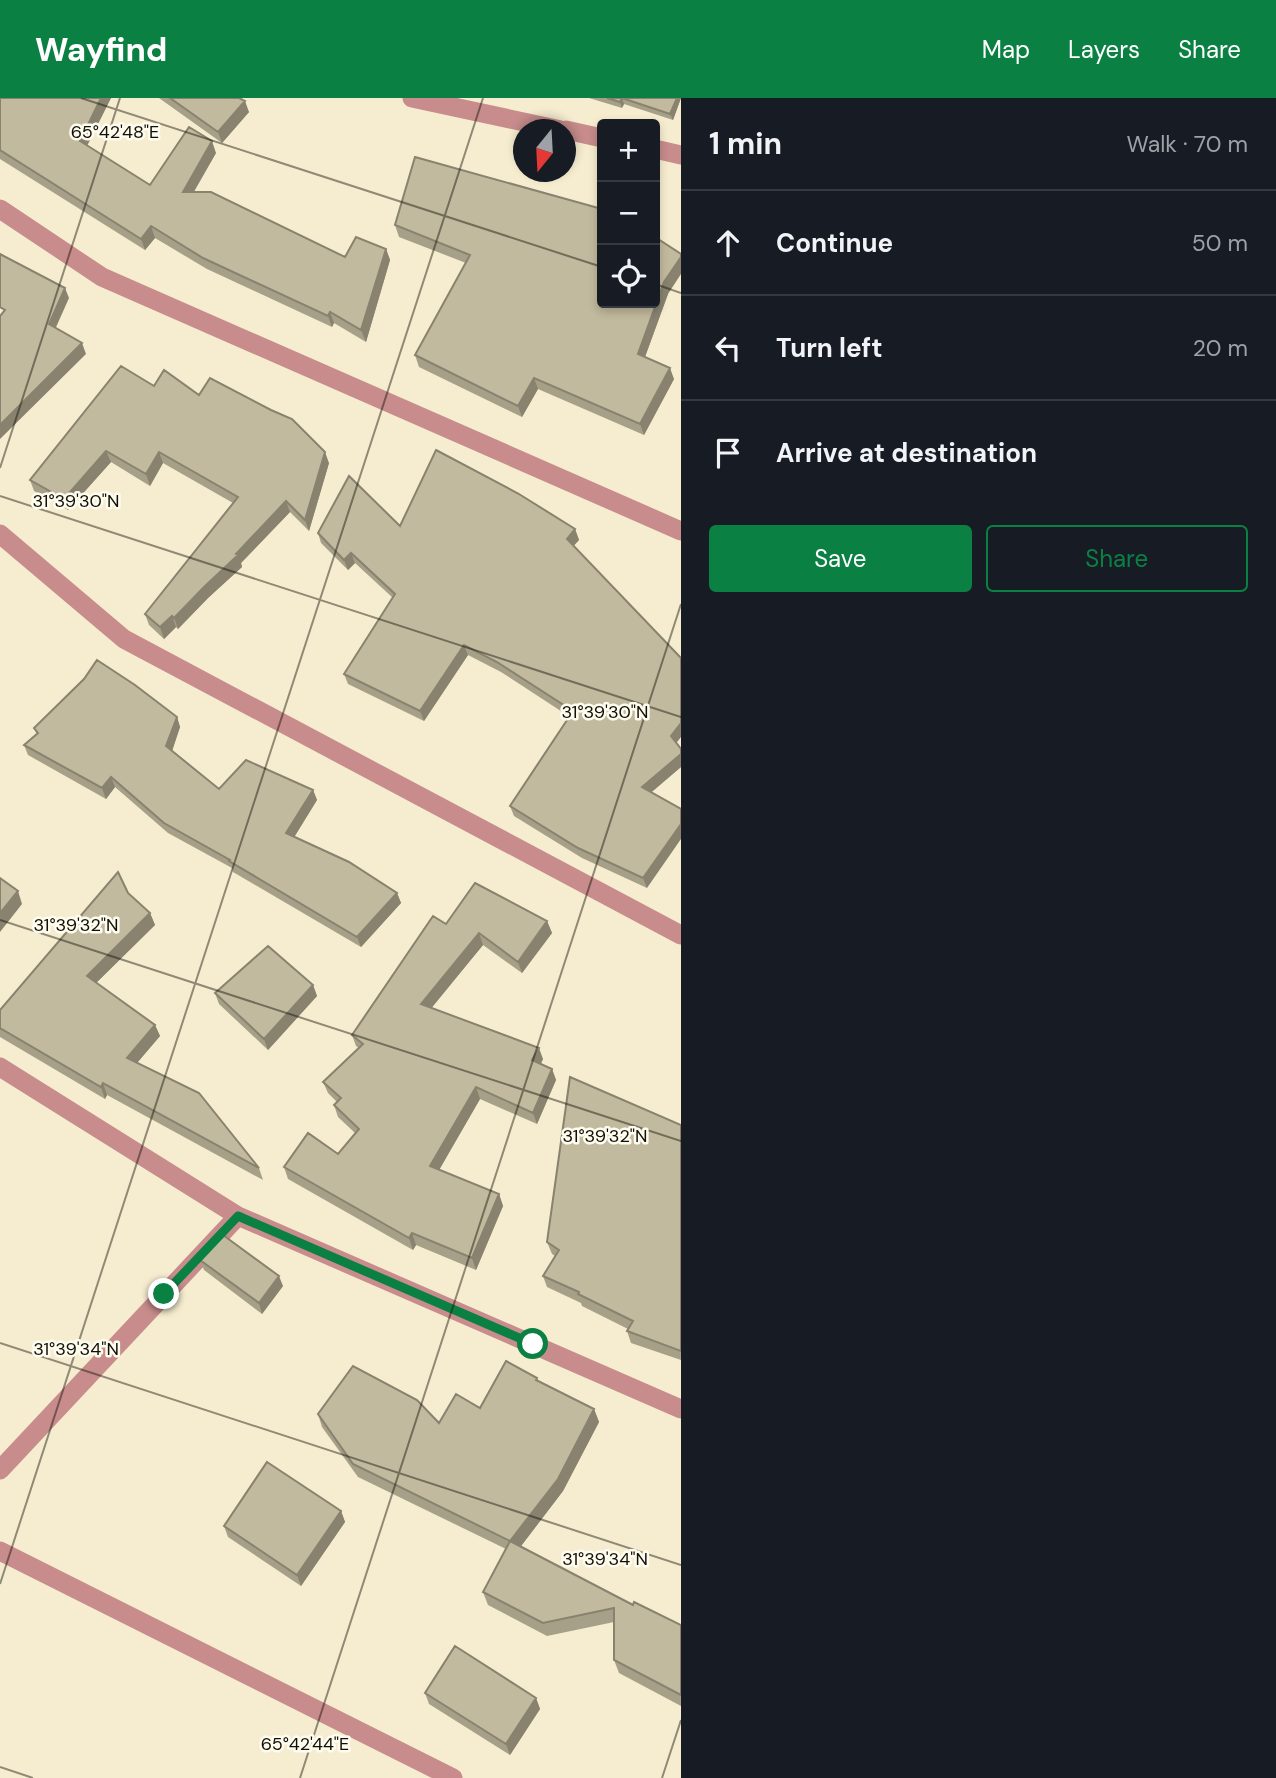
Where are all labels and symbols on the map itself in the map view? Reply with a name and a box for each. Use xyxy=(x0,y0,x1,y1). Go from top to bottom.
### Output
north arrow xyxy=(513,119,576,182)
text: 65°42'48"E xyxy=(71,120,159,144)
text: 31°39'30"N xyxy=(32,489,120,513)
text: 31°39'30"N xyxy=(561,700,649,724)
text: 31°39'32"N xyxy=(33,913,119,937)
text: 31°39'32"N xyxy=(562,1124,648,1148)
route end xyxy=(148,1278,179,1309)
route start xyxy=(517,1328,548,1359)
text: 31°39'34"N xyxy=(33,1337,119,1361)
text: 31°39'34"N xyxy=(562,1547,648,1571)
text: 65°42'44"E xyxy=(261,1732,349,1756)

